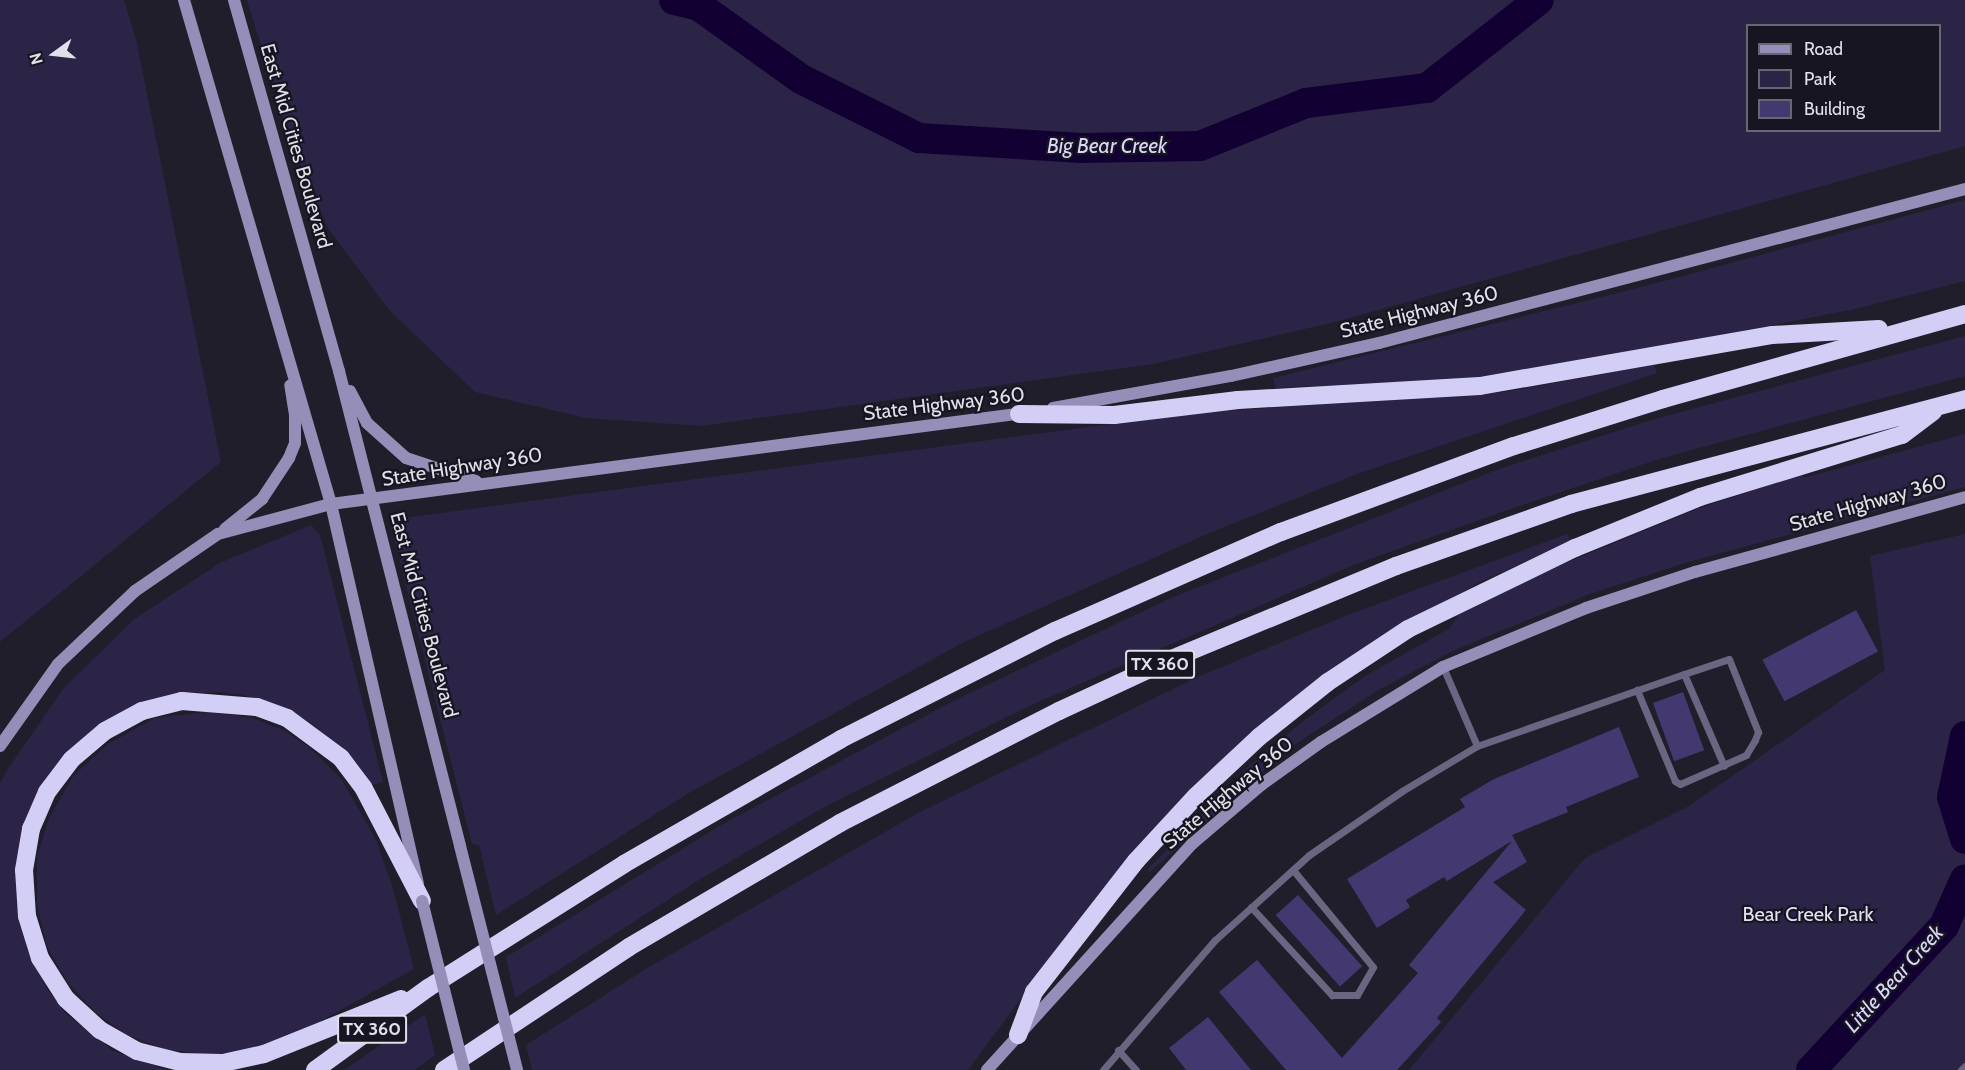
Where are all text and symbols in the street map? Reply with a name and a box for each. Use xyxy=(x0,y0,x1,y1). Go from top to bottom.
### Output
north arrow xyxy=(24,24,84,84)
legend xyxy=(1746,24,1941,132)
text: Road xyxy=(1804,38,1843,60)
street label: East Mid Cities Boulevard xyxy=(255,41,337,251)
text: N xyxy=(25,51,47,67)
text: Park xyxy=(1804,68,1836,90)
text: Building xyxy=(1804,98,1865,120)
water label: Big Bear Creek xyxy=(1047,133,1167,159)
street label: State Highway 360 xyxy=(1337,281,1501,343)
street label: State Highway 360 xyxy=(862,382,1026,426)
street label: State Highway 360 xyxy=(380,442,544,492)
street label: State Highway 360 xyxy=(1787,469,1949,537)
street label: East Mid Cities Boulevard xyxy=(385,510,463,720)
road number: TX 360 xyxy=(1124,649,1196,679)
street label: State Highway 360 xyxy=(1158,732,1298,854)
park label: Bear Creek Park xyxy=(1743,902,1873,926)
water label: Little Bear Creek xyxy=(1839,920,1949,1038)
road number: TX 360 xyxy=(336,1014,408,1044)

